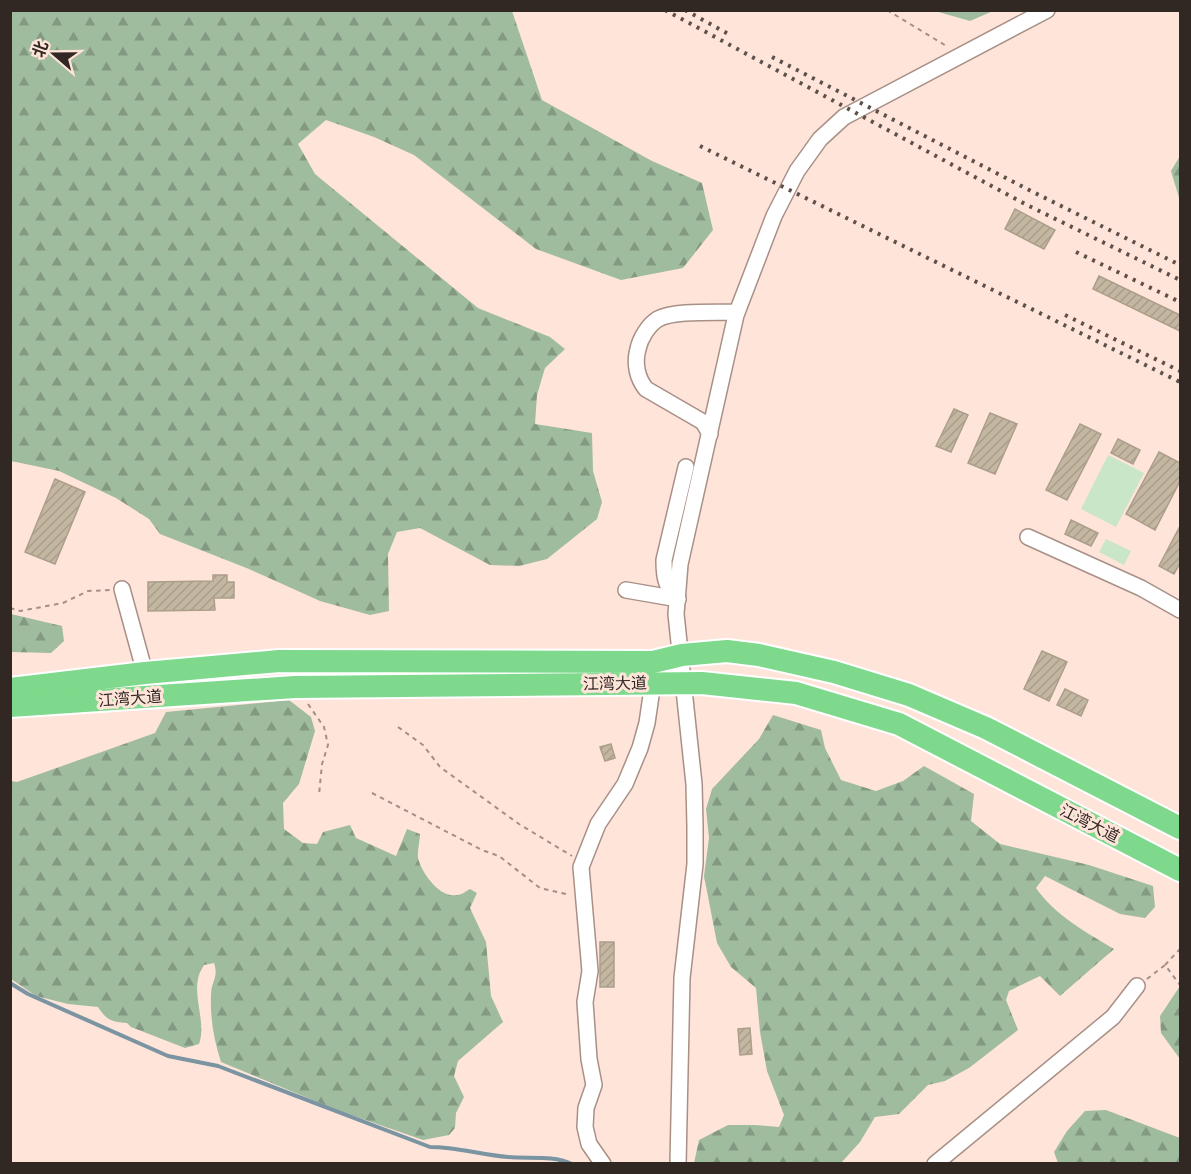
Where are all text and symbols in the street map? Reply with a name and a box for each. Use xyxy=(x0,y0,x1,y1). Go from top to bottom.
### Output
north arrow xyxy=(24,24,84,84)
text: 北 xyxy=(28,38,52,60)
street label: 江湾大道 xyxy=(583,672,647,694)
street label: 江湾大道 xyxy=(97,686,163,710)
street label: 江湾大道 xyxy=(1057,800,1123,846)

